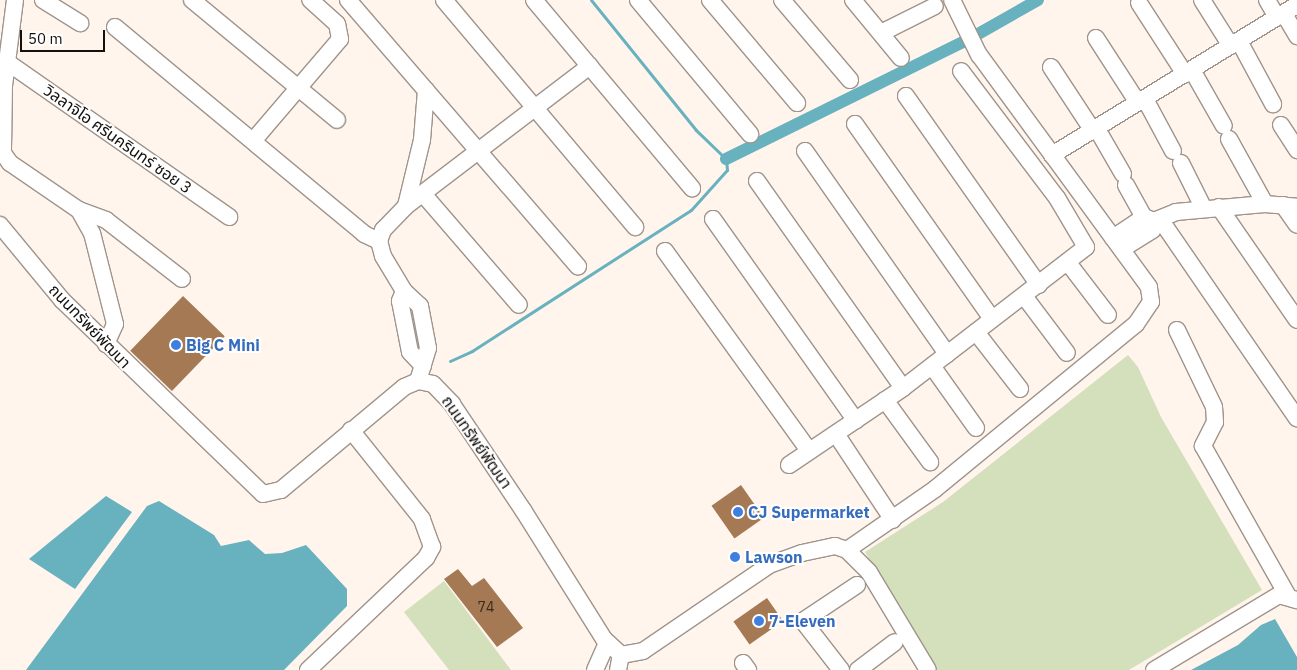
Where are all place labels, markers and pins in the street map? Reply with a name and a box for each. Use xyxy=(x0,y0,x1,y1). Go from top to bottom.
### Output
place label: Big C Mini xyxy=(186,335,260,355)
marker: Big C Mini xyxy=(170,339,182,351)
place label: CJ Supermarket xyxy=(748,502,870,522)
marker: CJ Supermarket xyxy=(732,506,744,518)
place label: Lawson xyxy=(745,547,803,567)
marker: Lawson xyxy=(729,551,741,563)
place label: 7-Eleven xyxy=(769,611,835,631)
marker: 7-Eleven xyxy=(753,615,765,627)

